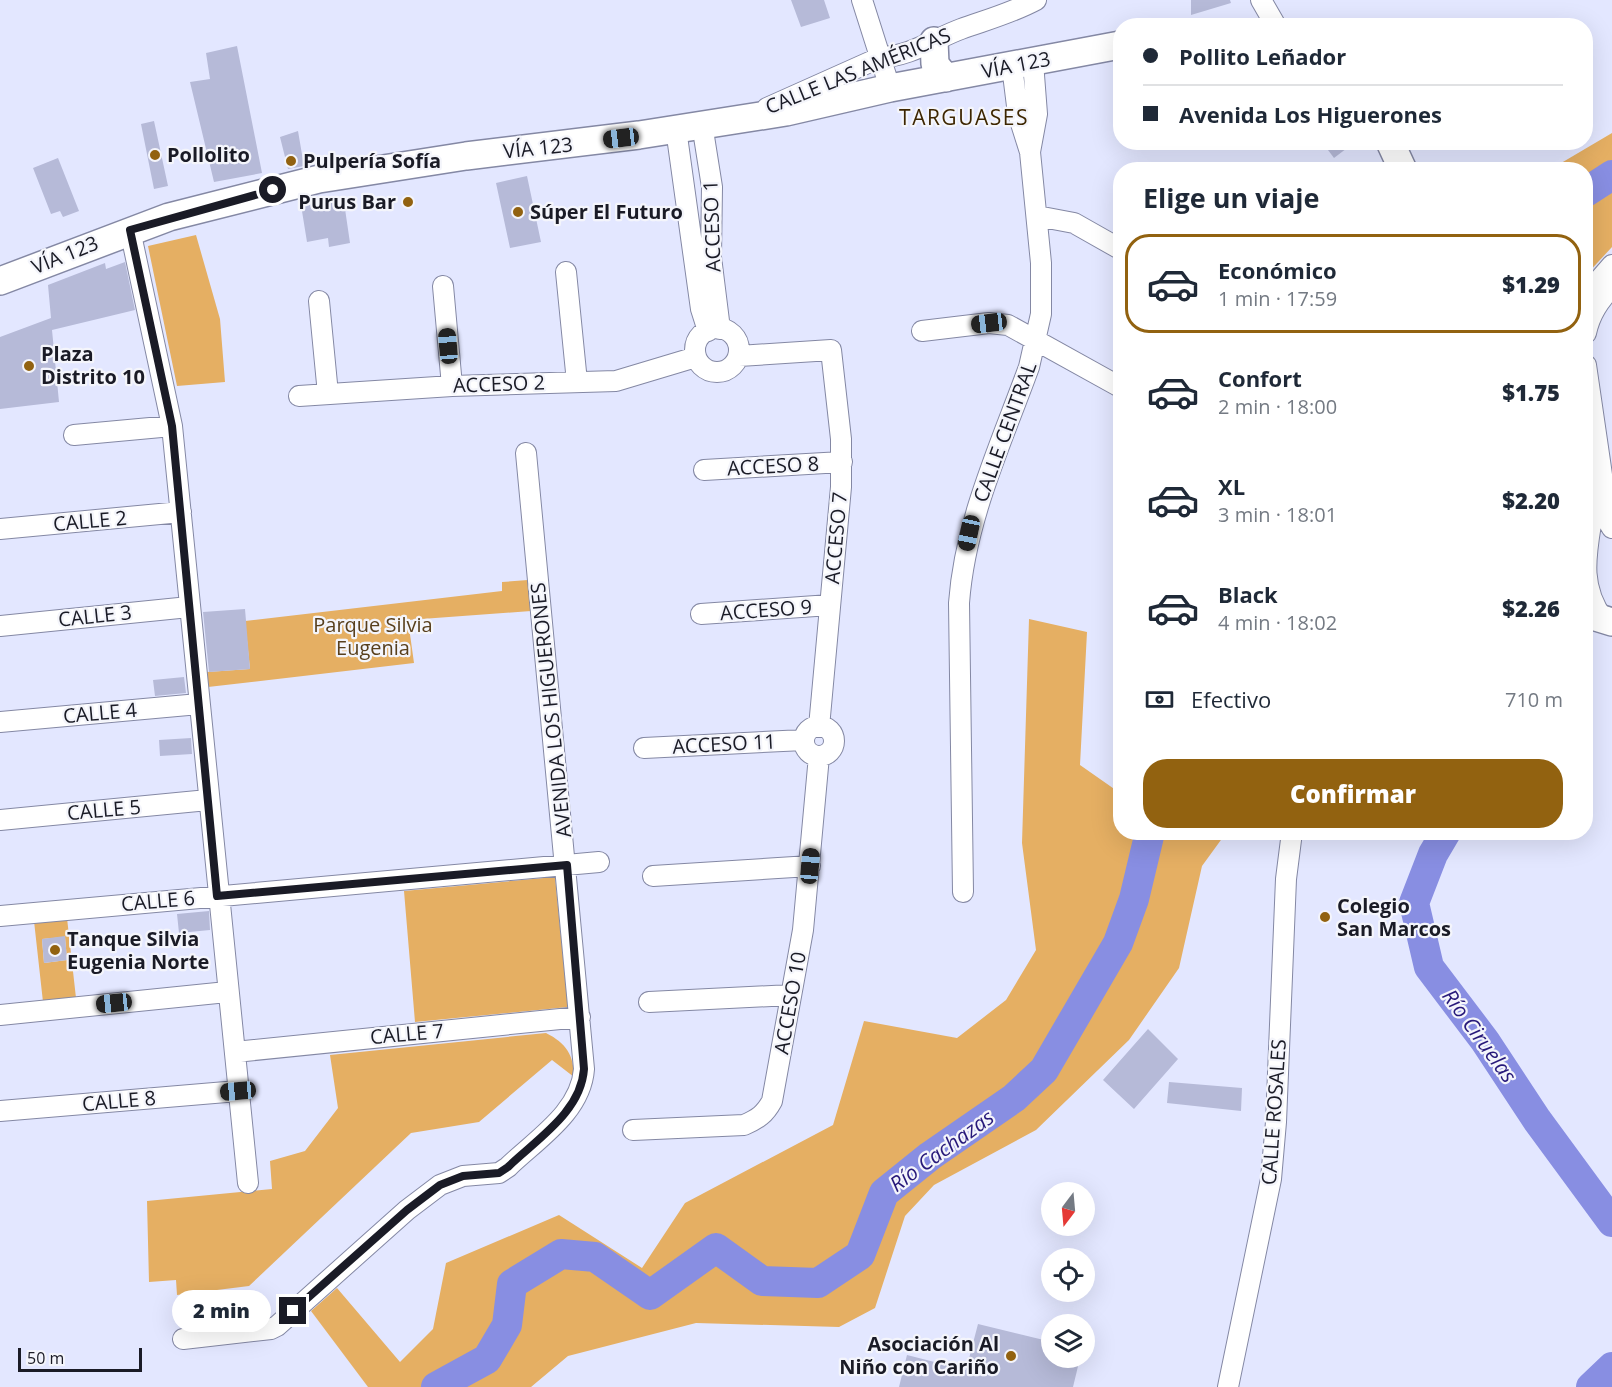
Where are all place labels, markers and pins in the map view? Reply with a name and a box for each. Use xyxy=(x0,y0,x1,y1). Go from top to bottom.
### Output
place label: Pollolito xyxy=(167,141,250,168)
place label: Pulpería Sofía xyxy=(303,147,441,174)
marker: Pollolito xyxy=(148,148,162,162)
marker: Pulpería Sofía xyxy=(284,154,298,168)
place label: Purus Bar xyxy=(298,188,396,215)
marker: Purus Bar xyxy=(401,195,415,209)
place label: Súper El Futuro xyxy=(530,198,683,225)
marker: Súper El Futuro xyxy=(511,205,525,219)
place label: Plaza Distrito 10 xyxy=(41,340,145,390)
marker: Plaza Distrito 10 xyxy=(22,359,36,373)
place label: Colegio San Marcos xyxy=(1337,892,1451,942)
marker: Colegio San Marcos xyxy=(1318,910,1332,924)
place label: Tanque Silvia Eugenia Norte xyxy=(67,925,209,975)
marker: Tanque Silvia Eugenia Norte xyxy=(48,943,62,957)
place label: Asociación Al Niño con Cariño xyxy=(839,1330,999,1380)
marker: Asociación Al Niño con Cariño xyxy=(1004,1349,1018,1363)

